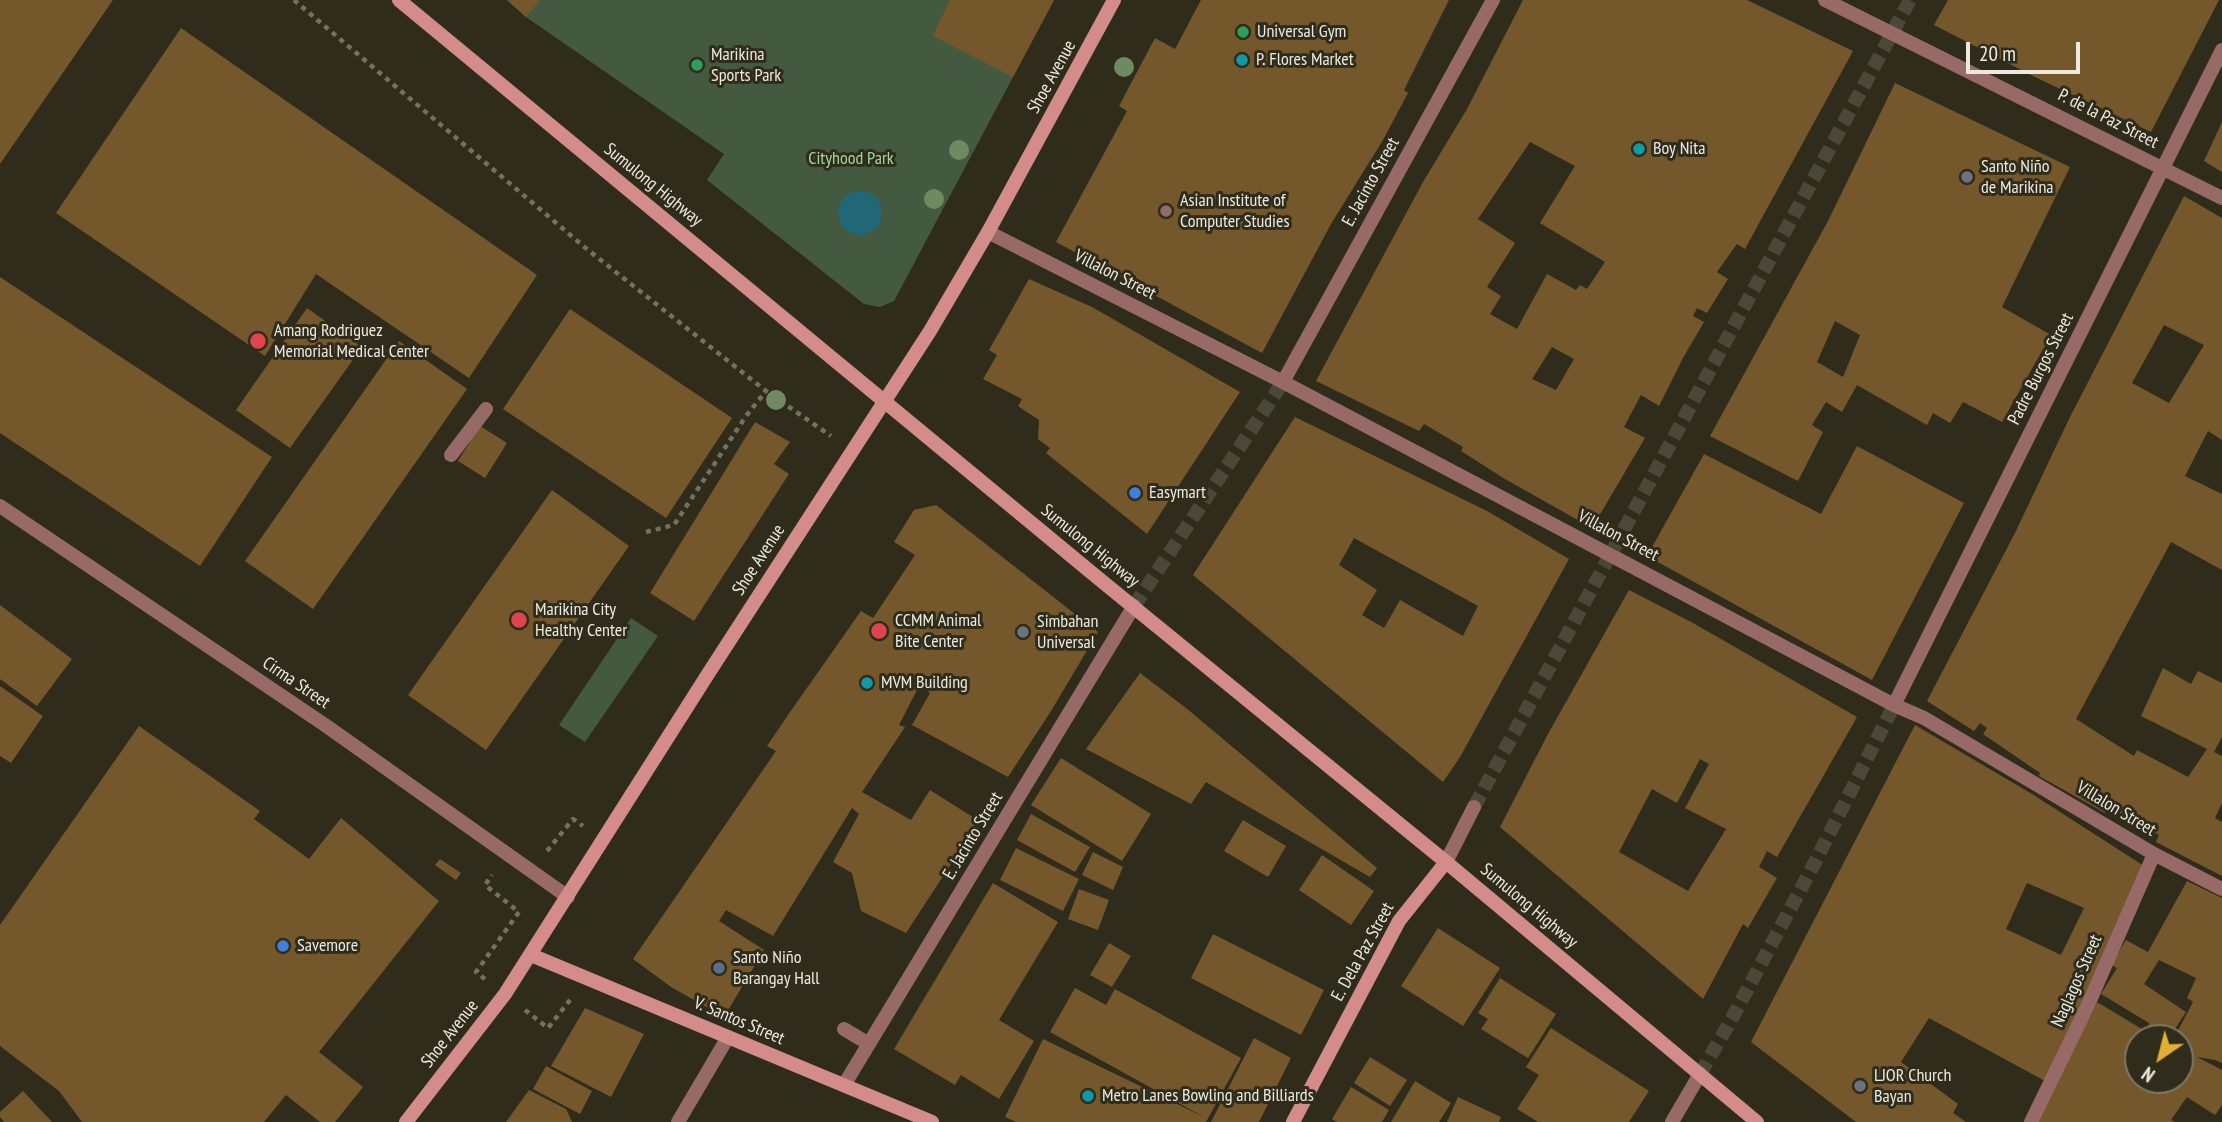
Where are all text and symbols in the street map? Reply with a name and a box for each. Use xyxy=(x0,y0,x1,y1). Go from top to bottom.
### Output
place label: Universal Gym xyxy=(1257,21,1346,43)
marker: Universal Gym xyxy=(1235,24,1251,40)
scale bar xyxy=(1970,28,2084,72)
street label: Shoe Avenue xyxy=(1023,37,1081,117)
text: 20 m xyxy=(1979,40,2016,67)
place label: Marikina Sports Park xyxy=(711,44,781,86)
place label: P. Flores Market xyxy=(1256,49,1354,71)
marker: P. Flores Market xyxy=(1234,52,1250,68)
marker: Marikina Sports Park xyxy=(689,57,705,73)
street label: P. de la Paz Street xyxy=(2054,84,2162,154)
street label: E. Jacinto Street xyxy=(1338,134,1404,230)
place label: Boy Nita xyxy=(1653,138,1705,160)
street label: Sumulong Highway xyxy=(599,139,707,231)
marker: Boy Nita xyxy=(1631,141,1647,157)
park label: Cityhood Park xyxy=(808,148,894,170)
place label: Santo Niño de Marikina xyxy=(1981,156,2054,198)
marker: Santo Niño de Marikina xyxy=(1959,169,1975,185)
place label: Asian Institute of Computer Studies xyxy=(1180,190,1290,232)
marker: Asian Institute of Computer Studies xyxy=(1158,203,1174,219)
street label: Villalon Street xyxy=(1071,245,1159,305)
street label: Padre Burgos Street xyxy=(2004,309,2078,429)
place label: Amang Rodriguez Memorial Medical Center xyxy=(274,320,429,362)
marker: Amang Rodriguez Memorial Medical Center xyxy=(248,331,268,351)
place label: Easymart xyxy=(1149,482,1206,504)
marker: Easymart xyxy=(1127,485,1143,501)
street label: Sumulong Highway xyxy=(1036,500,1144,592)
street label: Villalon Street xyxy=(1574,506,1662,566)
street label: Shoe Avenue xyxy=(728,520,790,600)
place label: Marikina City Healthy Center xyxy=(535,599,627,642)
marker: Marikina City Healthy Center xyxy=(509,610,529,630)
place label: CCMM Animal Bite Center xyxy=(895,610,981,652)
place label: Simbahan Universal xyxy=(1037,611,1098,654)
marker: CCMM Animal Bite Center xyxy=(869,621,889,641)
marker: Simbahan Universal xyxy=(1015,624,1031,640)
street label: Cirma Street xyxy=(258,652,334,714)
place label: MVM Building xyxy=(881,672,968,694)
marker: MVM Building xyxy=(859,675,875,691)
street label: Villalon Street xyxy=(2072,777,2160,841)
street label: E. Jacinto Street xyxy=(938,788,1008,884)
street label: Sumulong Highway xyxy=(1476,859,1582,953)
street label: E. Dela Paz Street xyxy=(1327,899,1399,1005)
street label: Naglagos Street xyxy=(2047,931,2107,1031)
place label: Savemore xyxy=(297,935,358,957)
marker: Savemore xyxy=(275,938,291,954)
place label: Santo Niño Barangay Hall xyxy=(733,947,820,990)
marker: Santo Niño Barangay Hall xyxy=(711,960,727,976)
street label: V. Santos Street xyxy=(690,992,788,1050)
street label: Shoe Avenue xyxy=(417,996,483,1072)
north arrow xyxy=(2124,1024,2194,1094)
text: N xyxy=(2137,1062,2159,1087)
place label: LJOR Church Bayan xyxy=(1874,1065,1951,1108)
marker: LJOR Church Bayan xyxy=(1852,1078,1868,1094)
place label: Metro Lanes Bowling and Billiards xyxy=(1102,1085,1314,1107)
marker: Metro Lanes Bowling and Billiards xyxy=(1080,1088,1096,1104)

